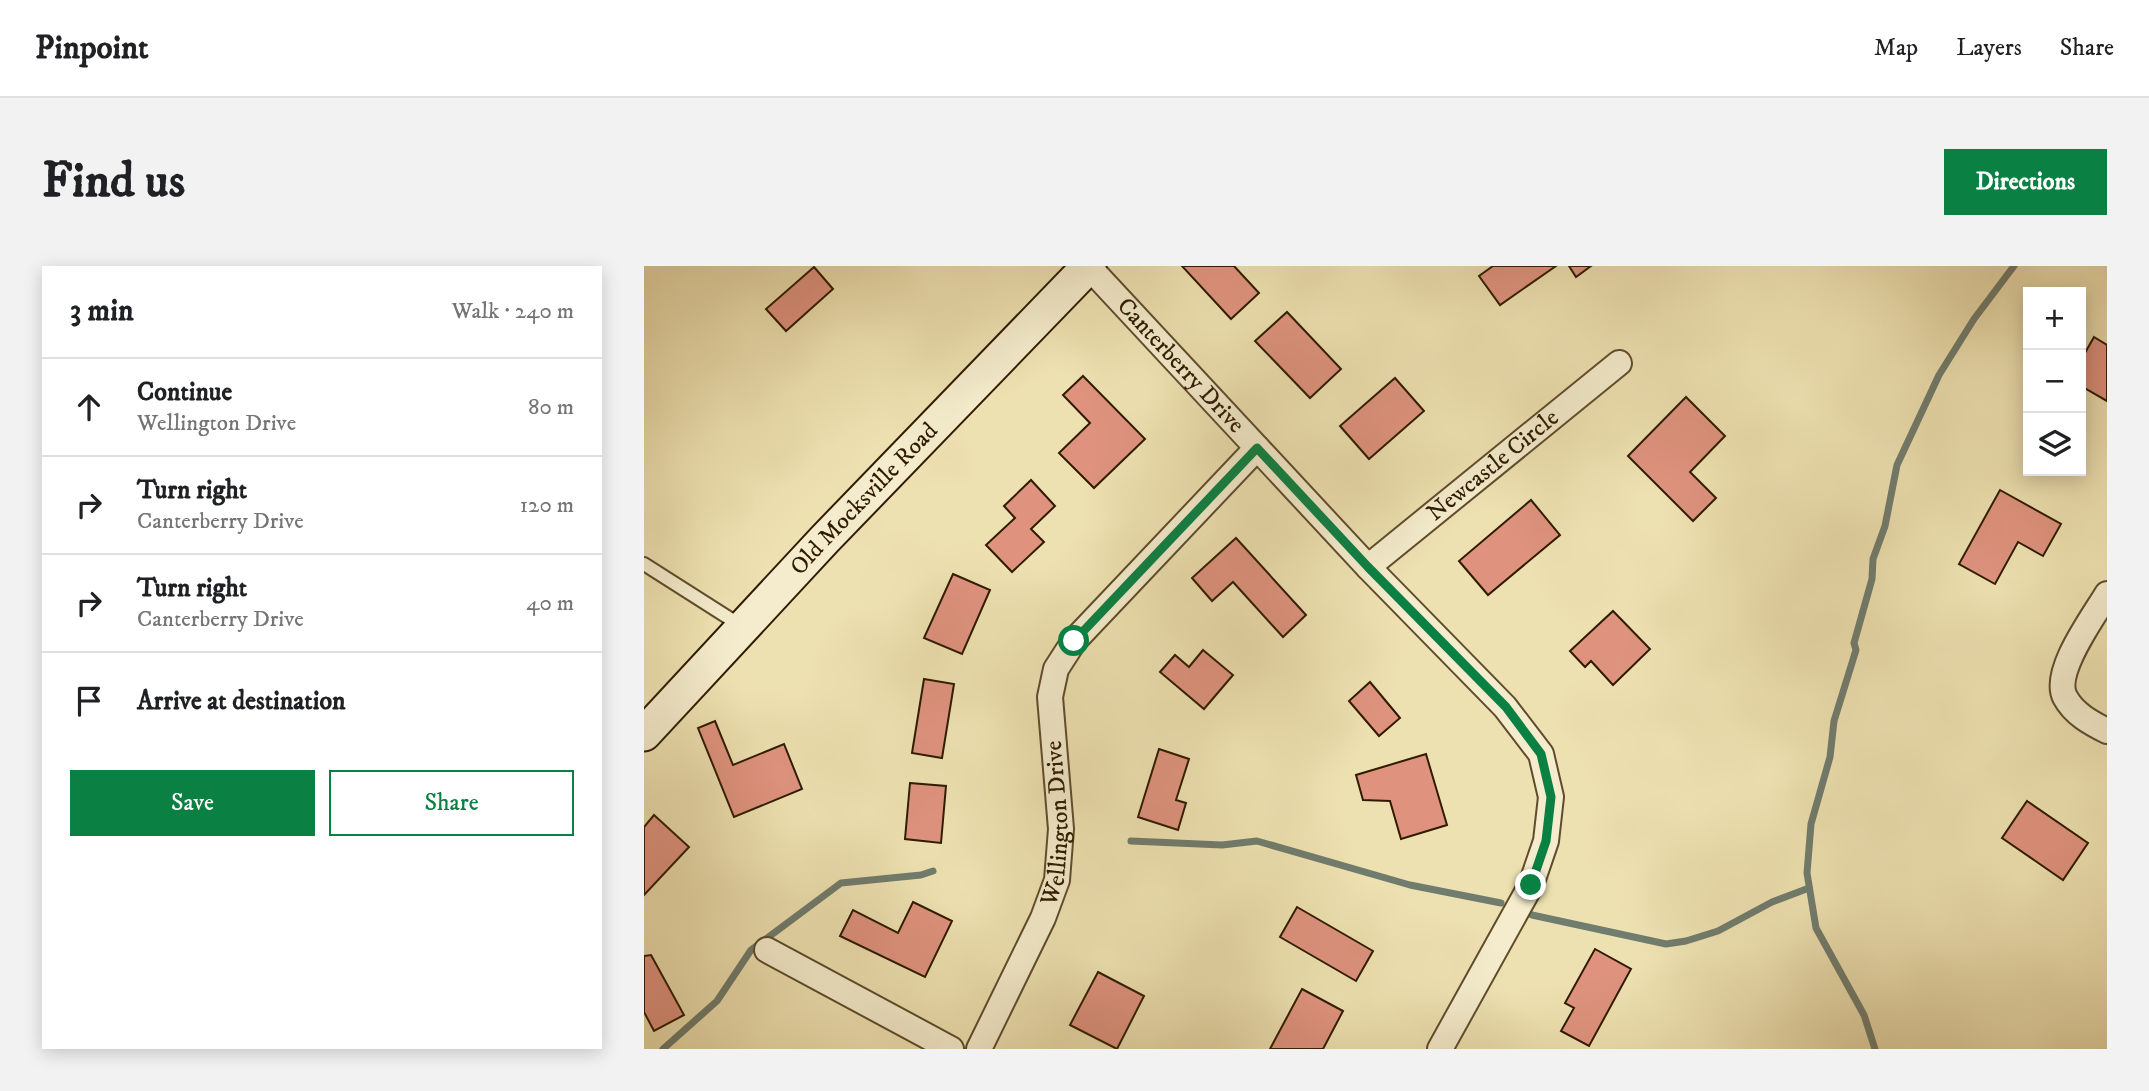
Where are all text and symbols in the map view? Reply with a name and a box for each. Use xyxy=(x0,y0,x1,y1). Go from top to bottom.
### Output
text: Pinpoint xyxy=(35,28,149,69)
text: Map xyxy=(1874,33,1918,63)
text: Layers xyxy=(1956,33,2022,63)
text: Share xyxy=(2060,33,2114,63)
button: Directions xyxy=(1944,149,2107,215)
text: Find us xyxy=(42,151,185,213)
map controls xyxy=(2023,287,2086,476)
button: + xyxy=(2023,287,2086,350)
street label: Canterberry Drive xyxy=(1110,292,1251,440)
text: 3 min xyxy=(70,293,134,330)
text: Walk · 240 m xyxy=(452,297,574,326)
button: − xyxy=(2023,350,2086,413)
text: Continue xyxy=(137,376,232,409)
icon: ahead xyxy=(70,388,108,426)
text: 80 m xyxy=(528,393,574,422)
street label: Newcastle Circle xyxy=(1421,403,1565,528)
text: Wellington Drive xyxy=(137,409,296,438)
button: layers xyxy=(2023,413,2086,476)
street label: Old Mocksville Road xyxy=(784,416,944,582)
text: Turn right xyxy=(137,474,247,507)
icon: right xyxy=(70,486,108,524)
text: 120 m xyxy=(520,491,574,520)
text: Canterberry Drive xyxy=(137,507,304,536)
text: Turn right xyxy=(137,572,247,605)
icon: right xyxy=(70,584,108,622)
text: 40 m xyxy=(526,589,574,618)
text: Canterberry Drive xyxy=(137,605,304,634)
route start xyxy=(1058,625,1089,656)
icon: arrive xyxy=(70,682,108,720)
text: Arrive at destination xyxy=(137,685,346,718)
street label: Wellington Drive xyxy=(1033,739,1076,911)
button: Save xyxy=(70,770,315,836)
button: Share xyxy=(329,770,574,836)
route end xyxy=(1515,869,1546,900)

